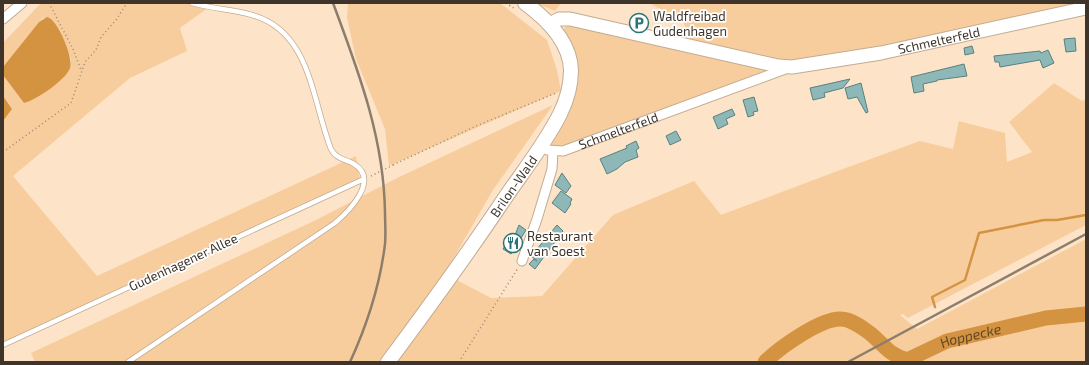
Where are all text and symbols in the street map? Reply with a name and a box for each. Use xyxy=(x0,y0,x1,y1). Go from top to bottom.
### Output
place label: Waldfreibad Gudenhagen xyxy=(653,8,727,39)
parking icon: Waldfreibad Gudenhagen xyxy=(628,12,650,34)
street label: Schmelterfeld xyxy=(896,23,982,57)
street label: Schmelterfeld xyxy=(576,109,660,153)
street label: Brilon-Wald xyxy=(486,152,540,220)
place label: Restaurant van Soest xyxy=(527,228,593,259)
street label: Gudenhagener Allee xyxy=(126,230,240,294)
restaurant icon: Restaurant van Soest xyxy=(502,232,524,254)
water label: Hoppecke xyxy=(937,320,1003,351)

